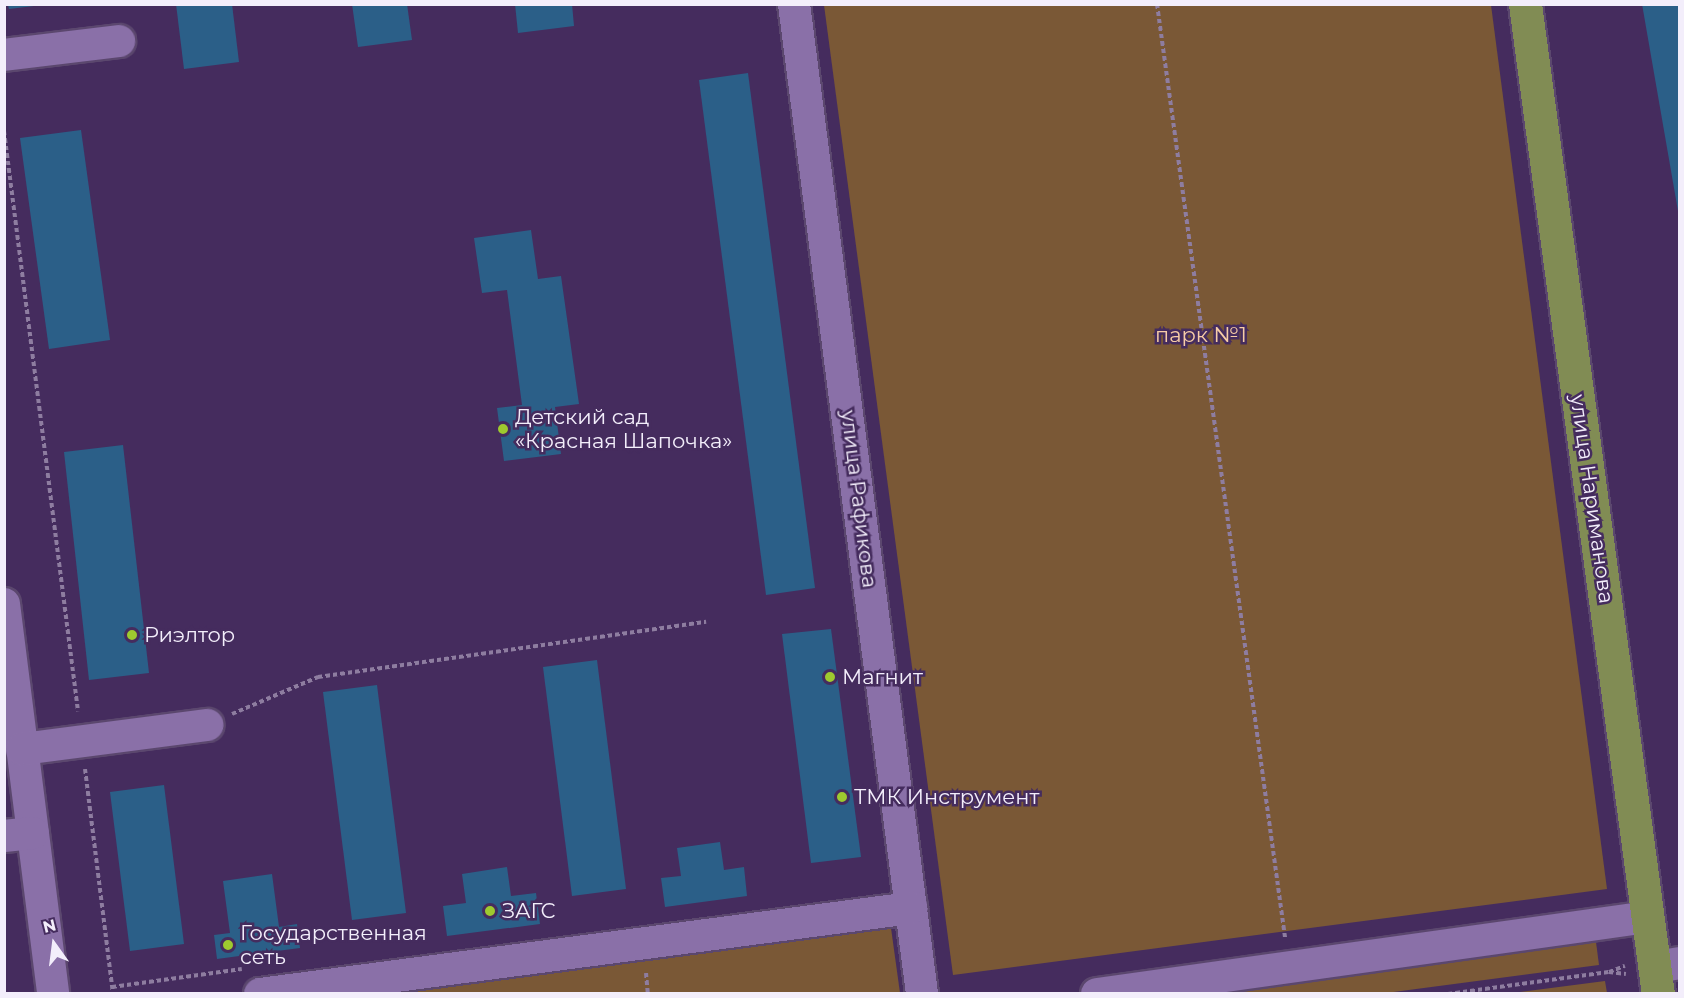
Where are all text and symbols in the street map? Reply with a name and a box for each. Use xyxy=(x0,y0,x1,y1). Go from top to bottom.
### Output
park label: парк №1 xyxy=(1155,322,1247,348)
street label: улица Нариманова xyxy=(1565,393,1619,605)
place label: Детский сад «Красная Шапочка» xyxy=(515,404,732,454)
street label: улица Рафикова xyxy=(836,409,882,589)
marker: Детский сад «Красная Шапочка» xyxy=(496,422,510,436)
place label: Риэлтор xyxy=(144,622,235,648)
marker: Риэлтор xyxy=(125,628,139,642)
place label: Магнит xyxy=(842,664,923,690)
marker: Магнит xyxy=(823,670,837,684)
place label: ТМК Инструмент xyxy=(854,784,1039,810)
marker: ТМК Инструмент xyxy=(835,790,849,804)
place label: ЗАГС xyxy=(502,898,556,924)
marker: ЗАГС xyxy=(483,904,497,918)
north arrow xyxy=(24,914,84,974)
text: N xyxy=(41,915,58,937)
place label: Государственная сеть xyxy=(240,920,427,970)
marker: Государственная сеть xyxy=(221,938,235,952)

